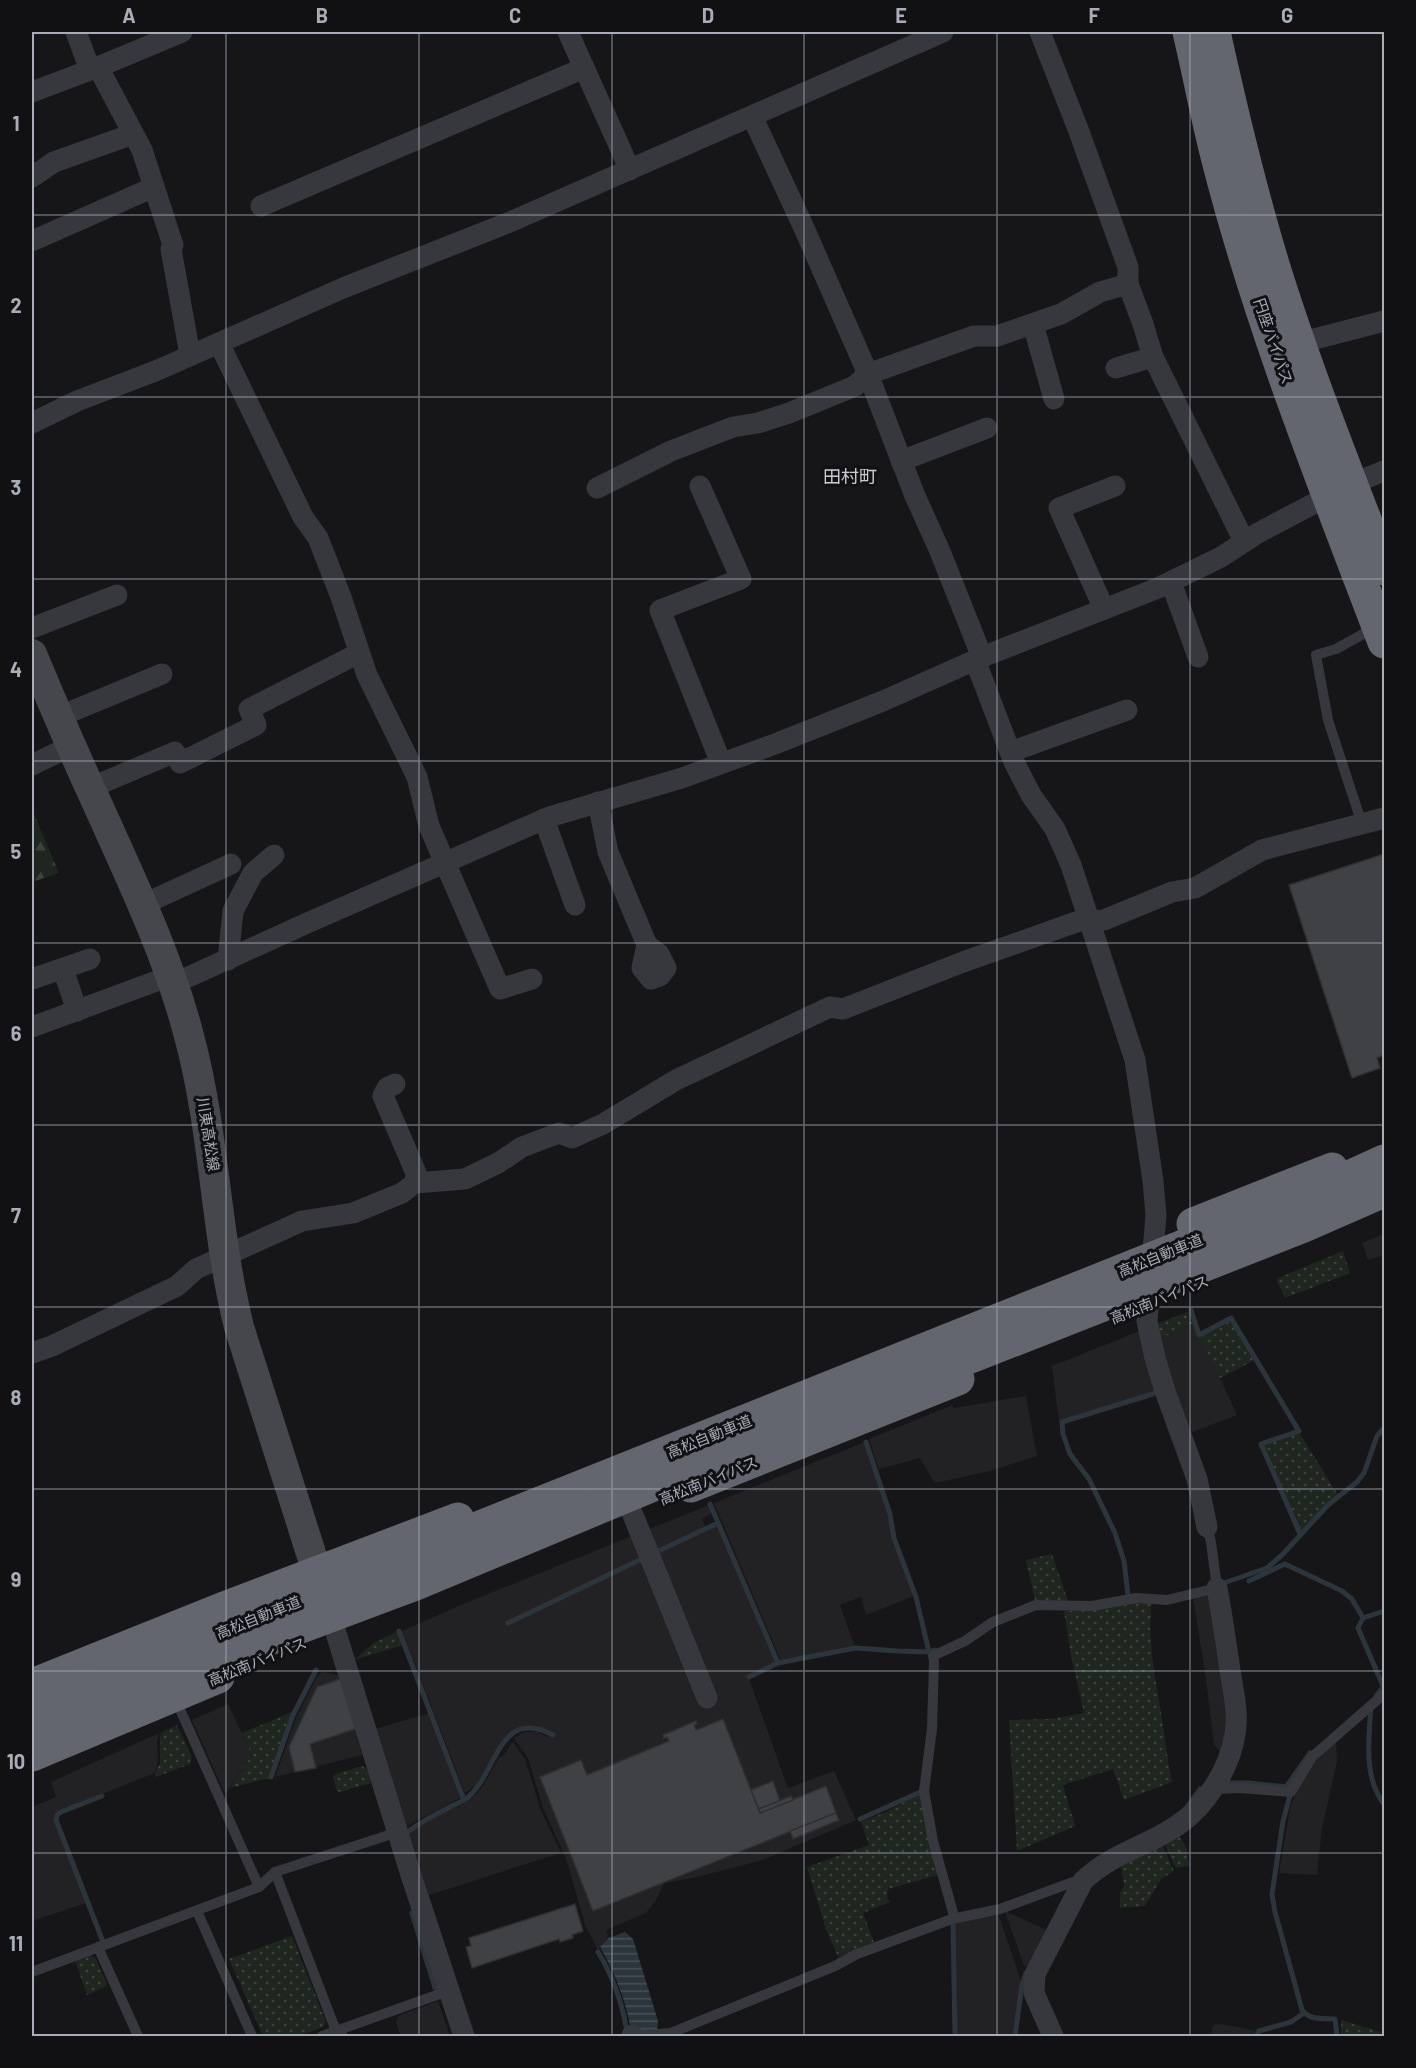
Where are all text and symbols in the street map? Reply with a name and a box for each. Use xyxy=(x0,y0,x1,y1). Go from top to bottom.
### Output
text: A xyxy=(122,3,136,27)
text: B xyxy=(316,3,328,27)
text: C xyxy=(509,3,521,27)
text: D xyxy=(702,3,714,27)
text: E xyxy=(895,3,907,27)
text: F xyxy=(1088,3,1100,27)
text: G xyxy=(1281,3,1293,27)
text: 1 xyxy=(12,111,20,135)
text: 2 xyxy=(10,293,22,317)
street label: 円座バイパス xyxy=(1251,296,1297,386)
district label: 田村町 xyxy=(823,465,877,487)
text: 3 xyxy=(11,475,21,499)
text: 4 xyxy=(10,657,22,681)
text: 5 xyxy=(11,839,22,863)
text: 6 xyxy=(11,1021,22,1045)
street label: 川東高松線 xyxy=(194,1096,224,1172)
text: 7 xyxy=(11,1203,21,1227)
street label: 高松自動車道 xyxy=(1115,1230,1205,1280)
street label: 高松南バイパス xyxy=(1107,1271,1211,1327)
text: 8 xyxy=(11,1385,22,1409)
street label: 高松自動車道 xyxy=(664,1411,754,1461)
street label: 高松南バイパス xyxy=(656,1452,760,1508)
text: 9 xyxy=(11,1567,21,1591)
street label: 高松自動車道 xyxy=(213,1592,303,1642)
street label: 高松南バイパス xyxy=(205,1633,309,1689)
text: 10 xyxy=(7,1749,25,1773)
text: 11 xyxy=(9,1931,23,1955)

